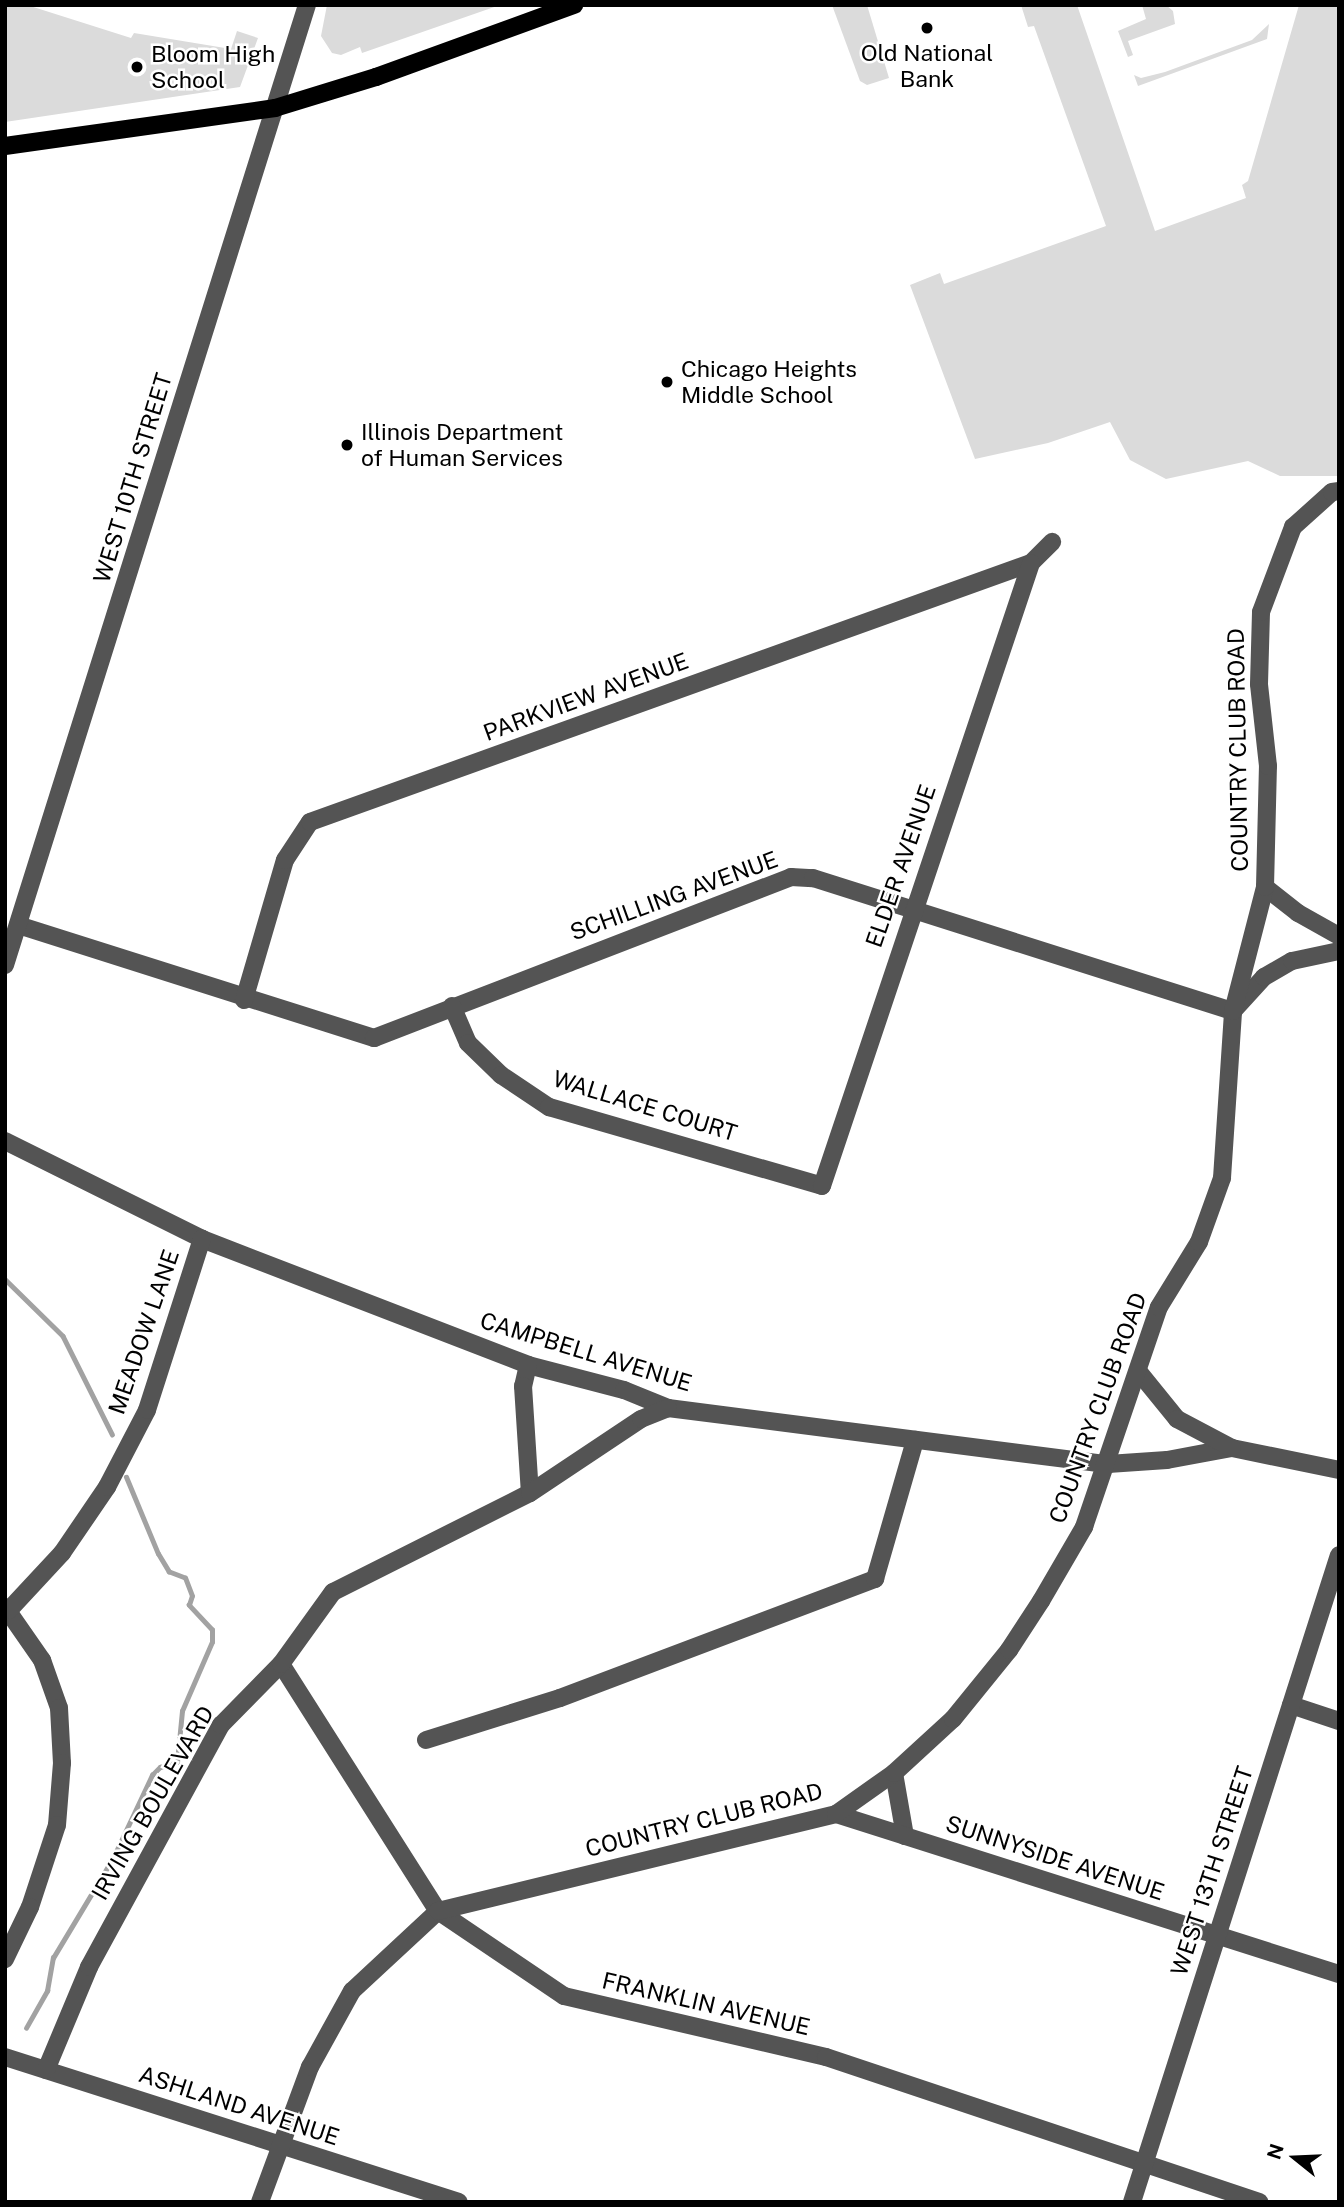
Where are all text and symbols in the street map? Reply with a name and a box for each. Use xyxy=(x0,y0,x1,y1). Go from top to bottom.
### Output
marker: Old National Bank xyxy=(919,20,935,36)
place label: Old National Bank xyxy=(861,39,993,93)
place label: Bloom High School xyxy=(151,40,275,94)
marker: Bloom High School xyxy=(129,59,145,75)
place label: Chicago Heights Middle School xyxy=(681,355,857,409)
street label: WEST 10TH STREET xyxy=(88,370,178,586)
marker: Chicago Heights Middle School xyxy=(659,374,675,390)
place label: Illinois Department of Human Services xyxy=(361,418,564,472)
marker: Illinois Department of Human Services xyxy=(339,437,355,453)
street label: COUNTRY CLUB ROAD xyxy=(1222,628,1254,872)
street label: PARKVIEW AVENUE xyxy=(480,647,692,747)
street label: ELDER AVENUE xyxy=(860,781,942,951)
street label: SCHILLING AVENUE xyxy=(566,846,782,946)
street label: WALLACE COURT xyxy=(550,1065,740,1147)
street label: MEADOW LANE xyxy=(103,1246,185,1418)
street label: COUNTRY CLUB ROAD xyxy=(1043,1289,1153,1527)
street label: CAMPBELL AVENUE xyxy=(477,1307,695,1397)
street label: IRVING BOULEVARD xyxy=(86,1701,220,1905)
street label: WEST 13TH STREET xyxy=(1165,1763,1259,1979)
street label: COUNTRY CLUB ROAD xyxy=(582,1777,826,1863)
street label: SUNNYSIDE AVENUE xyxy=(942,1810,1168,1906)
street label: FRANKLIN AVENUE xyxy=(599,1967,813,2041)
street label: ASHLAND AVENUE xyxy=(135,2061,343,2151)
north arrow xyxy=(1260,2123,1330,2193)
text: N xyxy=(1262,2141,1288,2162)

